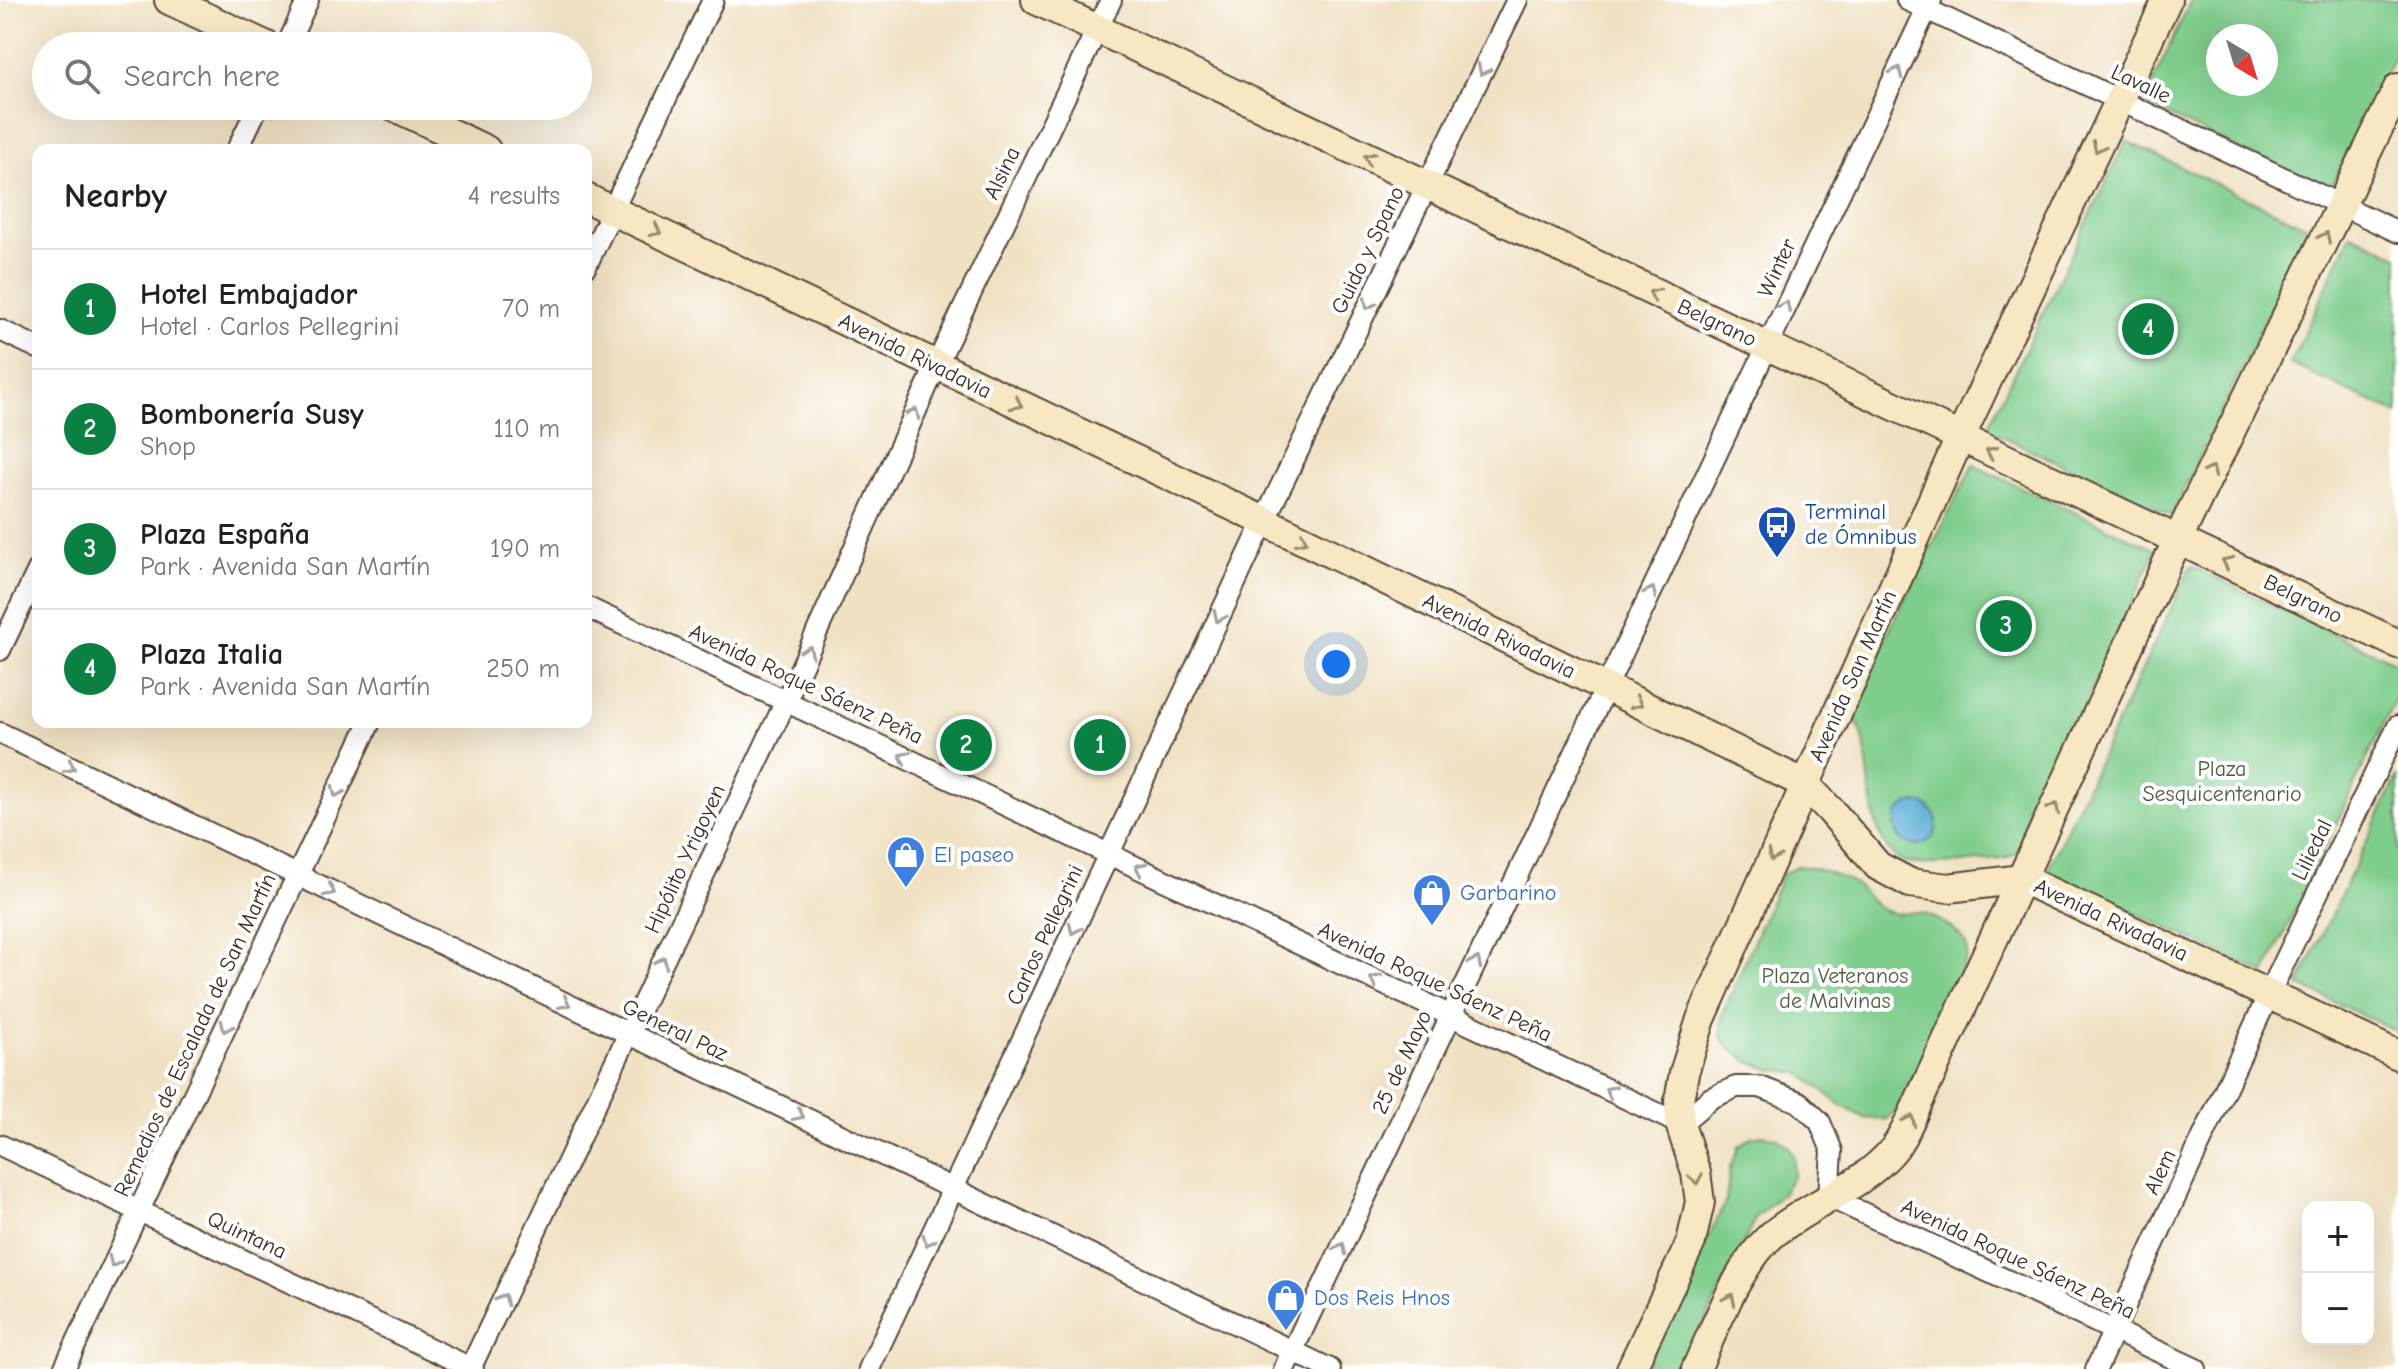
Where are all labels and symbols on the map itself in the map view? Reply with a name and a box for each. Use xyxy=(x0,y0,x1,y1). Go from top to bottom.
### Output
north arrow xyxy=(2206,24,2278,96)
street label: Lavalle xyxy=(2107,59,2175,109)
one-way arrow xyxy=(1477,62,1493,76)
one-way arrow xyxy=(1887,65,1903,80)
one-way arrow xyxy=(2092,138,2108,153)
street label: Alsina xyxy=(978,142,1026,204)
one-way arrow xyxy=(1363,152,1377,168)
street label: Guido y Spano xyxy=(1326,182,1410,318)
one-way arrow xyxy=(648,221,663,237)
one-way arrow xyxy=(2315,231,2331,245)
street label: Winter xyxy=(1752,234,1802,301)
one-way arrow xyxy=(1648,288,1663,304)
street label: Belgrano xyxy=(1673,293,1761,353)
one-way arrow xyxy=(1363,295,1379,310)
pin: 4 xyxy=(2122,299,2174,359)
one-way arrow xyxy=(1775,300,1791,315)
street label: Avenida Rivadavia xyxy=(834,308,996,404)
one-way arrow xyxy=(1009,394,1023,410)
one-way arrow xyxy=(905,407,921,422)
one-way arrow xyxy=(1985,446,1999,462)
one-way arrow xyxy=(2201,464,2217,479)
place label: Terminal de Ómnibus xyxy=(1805,499,1917,550)
bus stop icon: Terminal de Ómnibus xyxy=(1756,504,1798,559)
one-way arrow xyxy=(1294,530,1309,546)
one-way arrow xyxy=(2220,556,2235,572)
street label: Belgrano xyxy=(2259,569,2347,629)
one-way arrow xyxy=(1641,586,1657,600)
street label: Avenida San Martín xyxy=(1803,586,1903,766)
street label: Avenida Rivadavia xyxy=(1418,588,1580,684)
pin: 3 xyxy=(1980,596,2032,656)
one-way arrow xyxy=(1213,609,1229,624)
street label: Avenida Roque Sáenz Peña xyxy=(685,618,927,750)
your location xyxy=(1316,644,1356,684)
one-way arrow xyxy=(799,645,815,659)
one-way arrow xyxy=(1628,694,1643,709)
pin: 2 xyxy=(940,715,992,775)
pin: 1 xyxy=(1074,715,1126,775)
one-way arrow xyxy=(898,751,913,767)
park label: Plaza Sesquicentenario xyxy=(2142,756,2302,807)
one-way arrow xyxy=(62,757,77,773)
street label: Hipólito Yrigoyen xyxy=(639,780,731,938)
one-way arrow xyxy=(331,784,347,799)
one-way arrow xyxy=(2044,802,2060,816)
street label: Liliedal xyxy=(2286,815,2338,885)
shop icon: El paseo xyxy=(885,834,927,889)
place label: El paseo xyxy=(934,842,1014,868)
one-way arrow xyxy=(1767,847,1783,862)
street label: Carlos Pellegrini xyxy=(1001,861,1089,1009)
one-way arrow xyxy=(1133,862,1148,878)
street label: Remedios de Escalada de San Martín xyxy=(108,869,282,1201)
shop icon: Garbarino xyxy=(1411,872,1453,927)
street label: Avenida Rivadavia xyxy=(2030,873,2192,967)
place label: Garbarino xyxy=(1460,880,1557,906)
one-way arrow xyxy=(322,881,336,897)
street label: Avenida Roque Sáenz Peña xyxy=(1314,916,1556,1048)
one-way arrow xyxy=(1068,921,1084,935)
one-way arrow xyxy=(652,956,668,971)
one-way arrow xyxy=(1466,956,1482,970)
park label: Plaza Veteranos de Malvinas xyxy=(1762,963,1908,1014)
one-way arrow xyxy=(1368,973,1383,989)
one-way arrow xyxy=(556,993,571,1009)
street label: General Paz xyxy=(618,993,732,1067)
street label: 25 de Mayo xyxy=(1367,1006,1437,1118)
one-way arrow xyxy=(220,1019,236,1034)
one-way arrow xyxy=(1603,1085,1618,1101)
one-way arrow xyxy=(791,1105,806,1121)
one-way arrow xyxy=(1900,1114,1916,1128)
street label: Alem xyxy=(2138,1145,2182,1199)
one-way arrow xyxy=(1686,1172,1703,1186)
street label: Avenida Roque Sáenz Peña xyxy=(1897,1193,2139,1325)
street label: Quintana xyxy=(203,1205,291,1265)
one-way arrow xyxy=(922,1233,938,1247)
one-way arrow xyxy=(1331,1241,1347,1256)
one-way arrow xyxy=(108,1254,124,1269)
shop icon: Dos Reis Hnos xyxy=(1265,1277,1307,1332)
place label: Dos Reis Hnos xyxy=(1314,1285,1450,1311)
one-way arrow xyxy=(493,1292,509,1307)
one-way arrow xyxy=(1720,1292,1735,1307)

